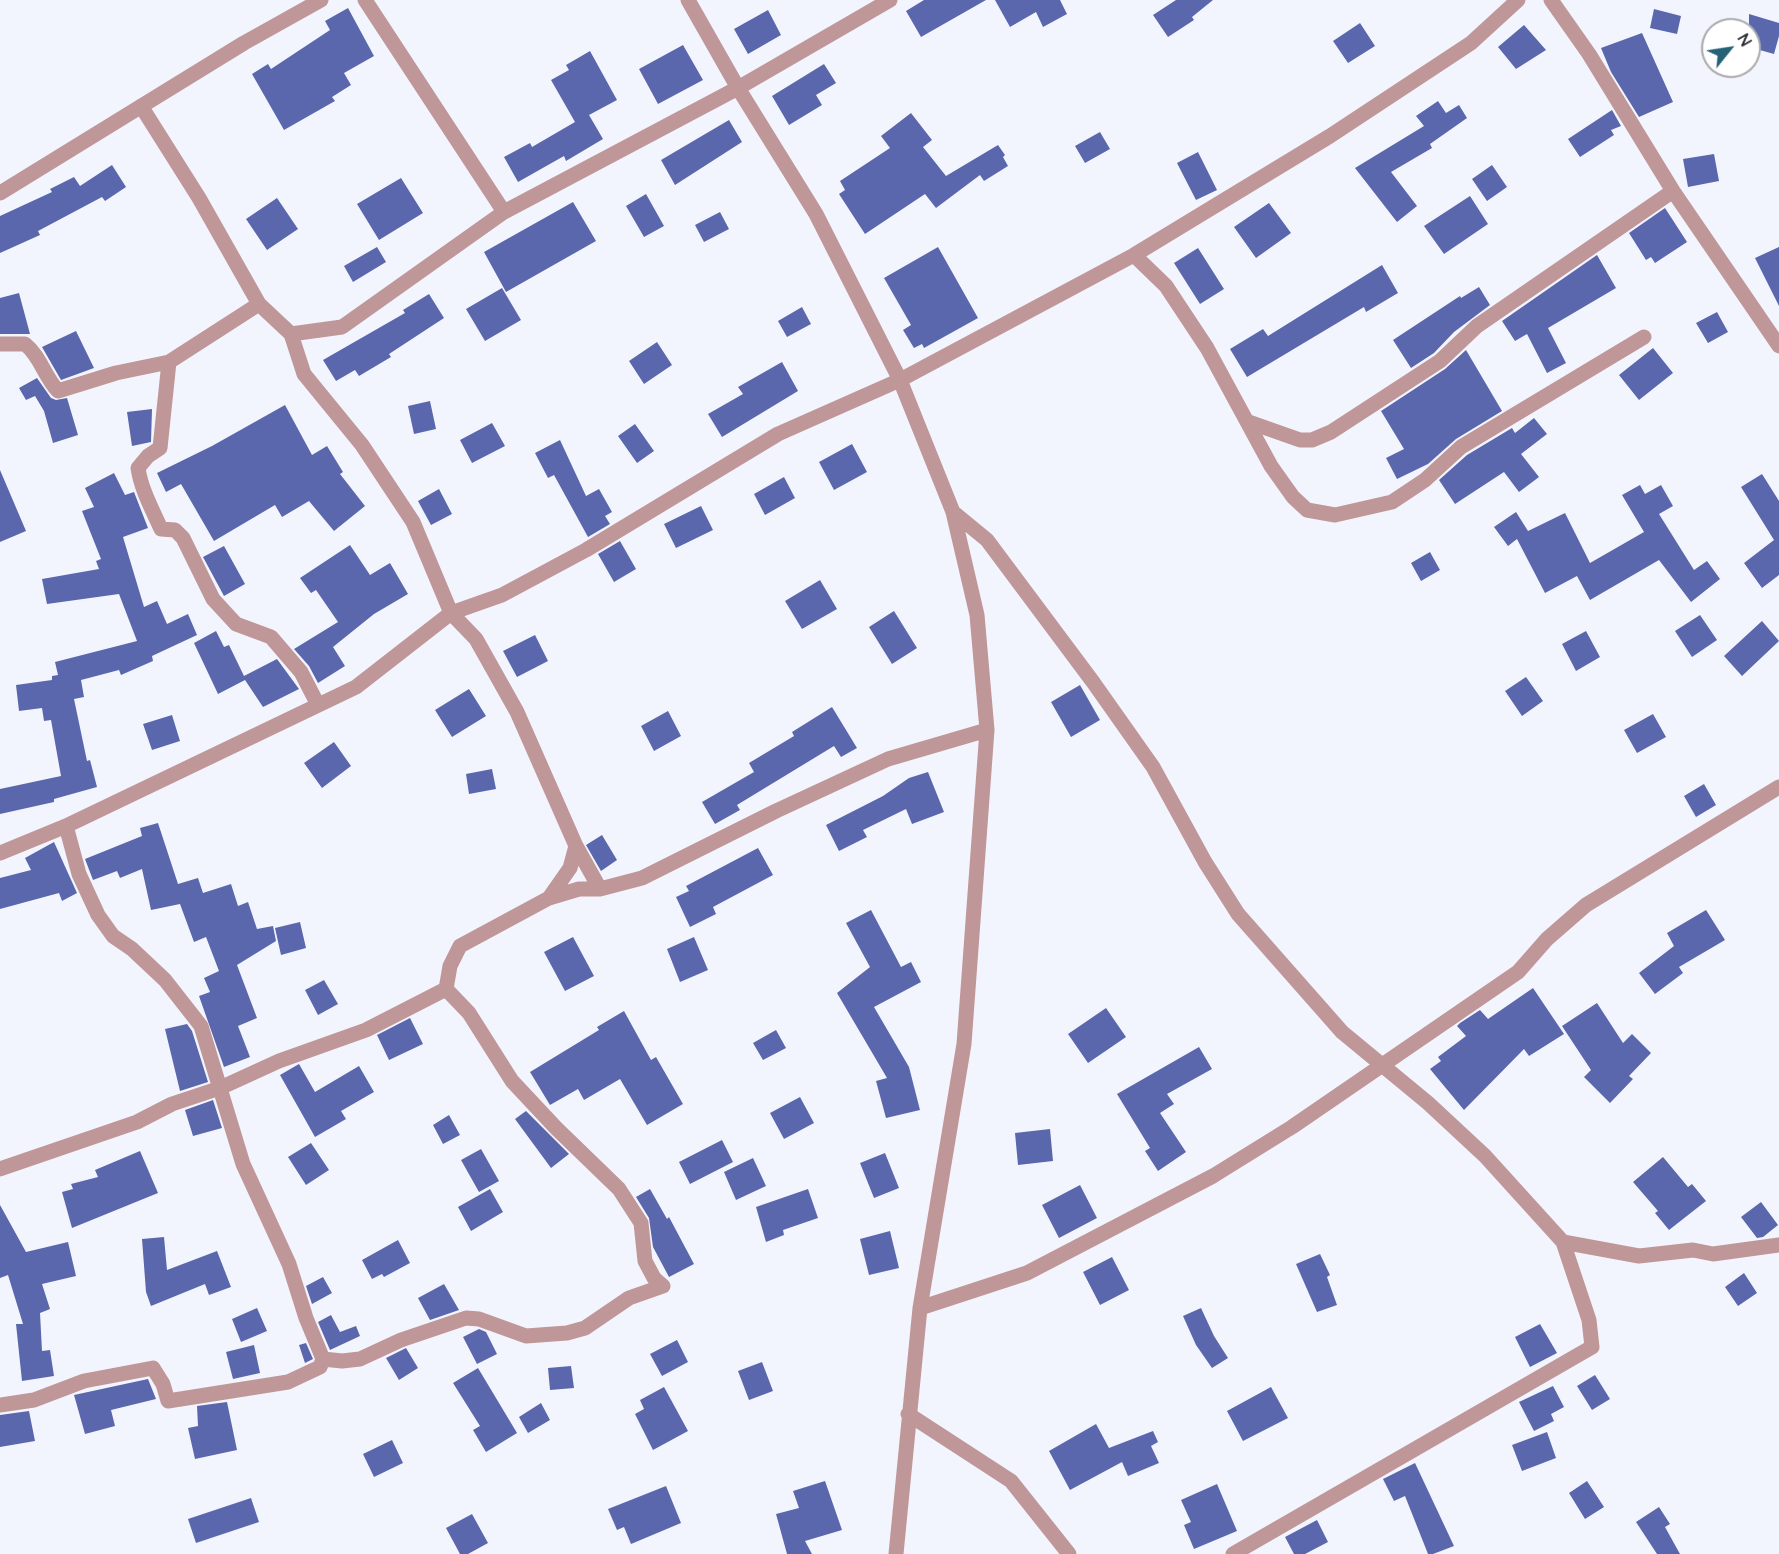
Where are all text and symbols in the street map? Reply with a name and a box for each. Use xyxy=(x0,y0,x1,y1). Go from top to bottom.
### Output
north arrow xyxy=(1701,18,1761,78)
text: N xyxy=(1733,30,1756,50)

